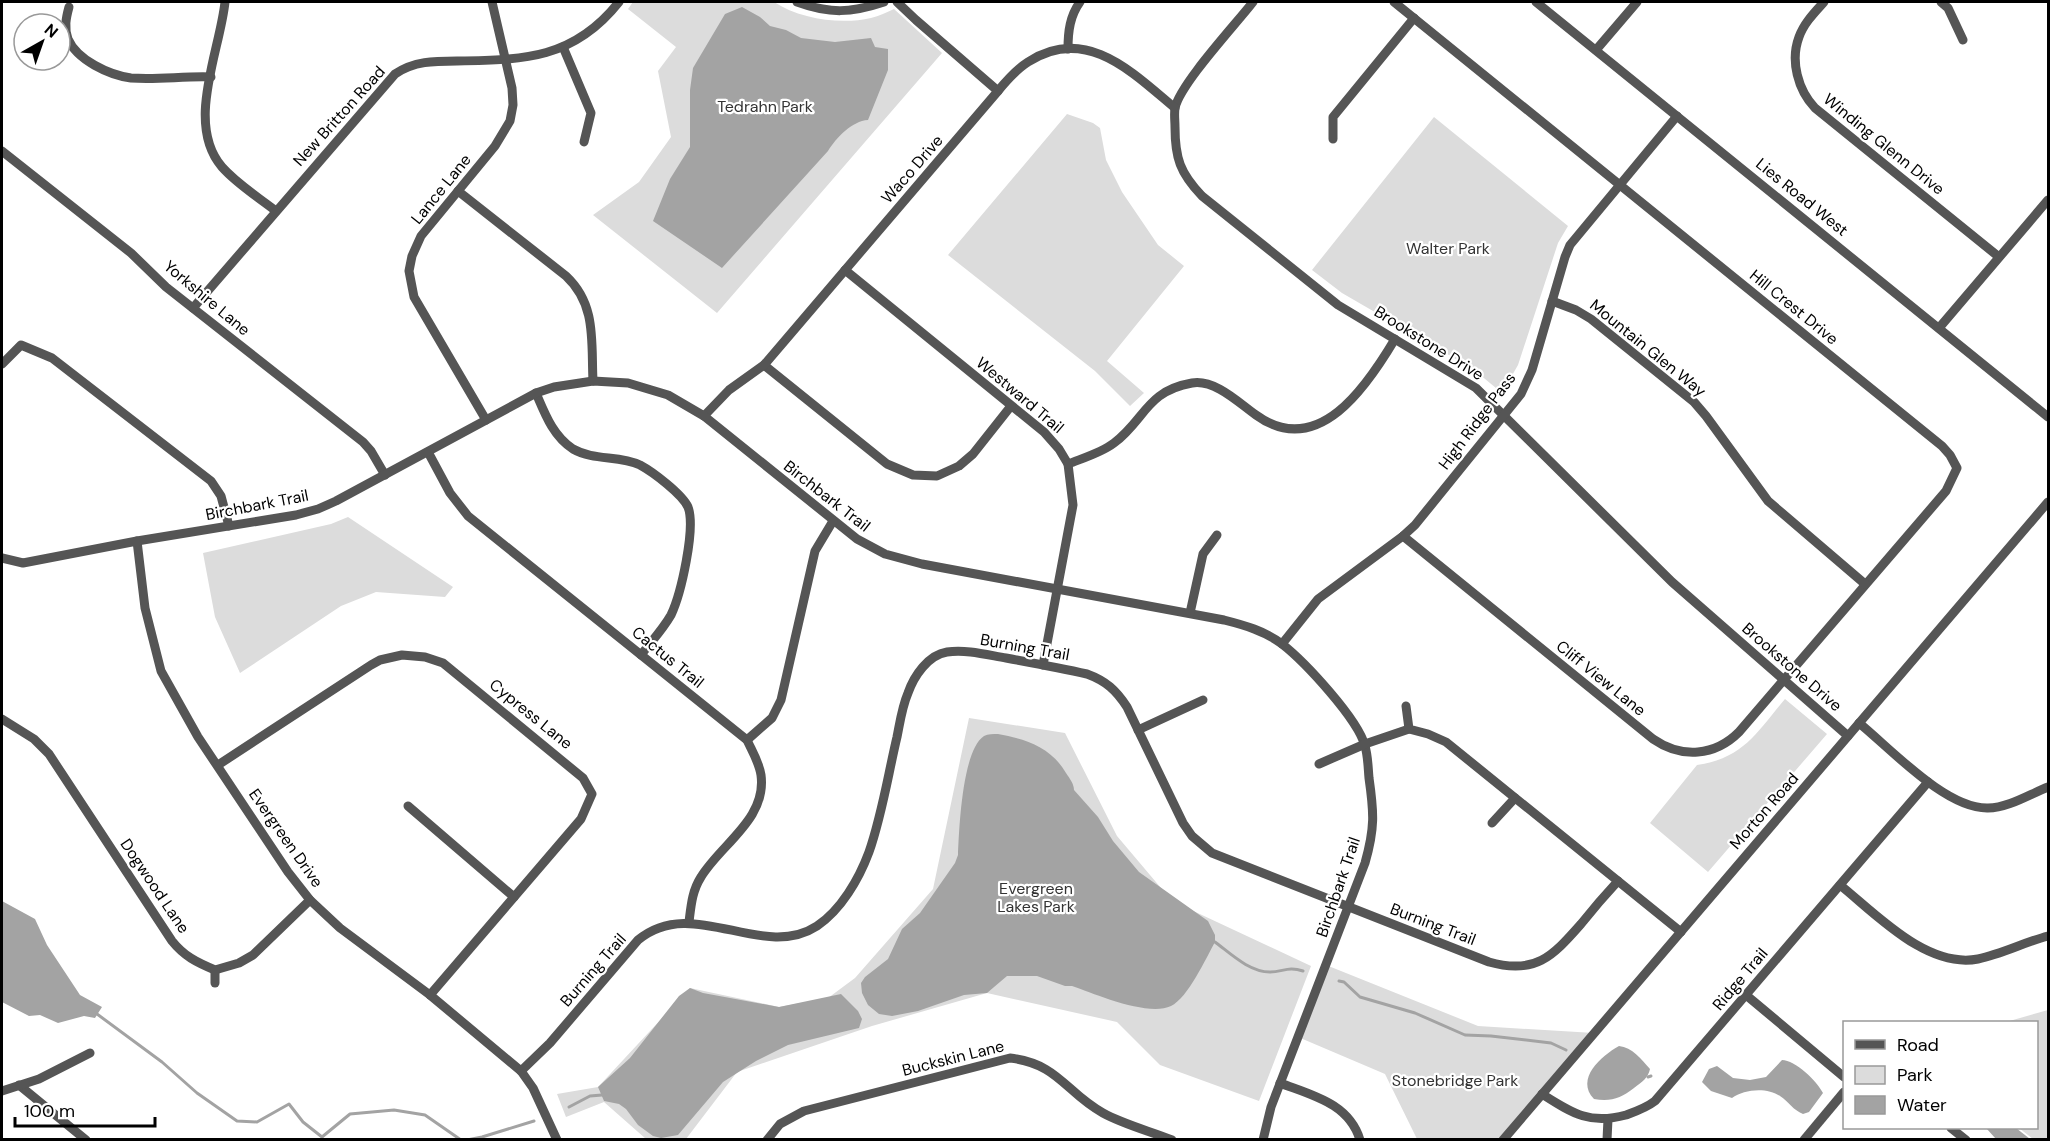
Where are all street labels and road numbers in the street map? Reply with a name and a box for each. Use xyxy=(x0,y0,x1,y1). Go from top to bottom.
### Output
street label: New Britton Road xyxy=(288,61,390,171)
street label: Winding Glenn Drive xyxy=(1819,89,1949,199)
street label: Waco Drive xyxy=(876,130,948,208)
street label: Lance Lane xyxy=(406,150,476,228)
street label: Lies Road West xyxy=(1752,153,1852,241)
street label: Yorkshire Lane xyxy=(160,256,254,340)
street label: Hill Crest Drive xyxy=(1745,265,1843,349)
street label: Mountain Glen Way xyxy=(1585,295,1711,401)
street label: Brookstone Drive xyxy=(1370,301,1488,385)
street label: Westward Trail xyxy=(972,352,1068,438)
street label: High Ridge Pass xyxy=(1434,368,1520,474)
street label: Birchbark Trail xyxy=(779,456,875,536)
street label: Birchbark Trail xyxy=(204,485,310,525)
street label: Brookstone Drive xyxy=(1738,618,1846,716)
street label: Cactus Trail xyxy=(628,621,708,693)
street label: Burning Trail xyxy=(979,629,1071,665)
street label: Cliff View Lane xyxy=(1552,635,1650,721)
street label: Cypress Lane xyxy=(485,674,577,754)
street label: Morton Road xyxy=(1725,768,1803,854)
street label: Evergreen Drive xyxy=(244,784,328,892)
street label: Birchbark Trail xyxy=(1311,834,1365,940)
street label: Dogwood Lane xyxy=(116,835,194,937)
street label: Burning Trail xyxy=(1387,898,1479,950)
street label: Burning Trail xyxy=(555,929,631,1011)
street label: Ridge Trail xyxy=(1708,943,1772,1015)
street label: Buckskin Lane xyxy=(900,1035,1006,1081)

